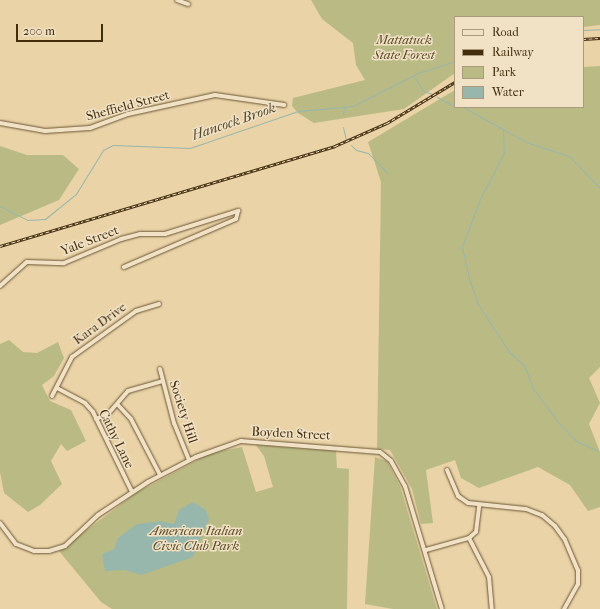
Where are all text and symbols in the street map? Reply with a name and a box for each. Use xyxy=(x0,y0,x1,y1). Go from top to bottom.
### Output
scale bar xyxy=(18,16,105,42)
legend xyxy=(454,16,584,108)
text: 200 m xyxy=(23,24,55,38)
text: Road xyxy=(492,25,519,39)
park label: Mattatuck State Forest xyxy=(373,33,435,64)
text: Railway xyxy=(492,45,534,59)
text: Park xyxy=(492,65,516,79)
text: Water xyxy=(492,85,524,99)
street label: Sheffield Street xyxy=(85,87,171,125)
water label: Hancock Brook xyxy=(190,100,278,144)
street label: Yale Street xyxy=(59,223,121,259)
street label: Kara Drive xyxy=(70,300,130,348)
street label: Society Hill xyxy=(166,379,200,445)
street label: Cathy Lane xyxy=(95,407,137,471)
street label: Boyden Street xyxy=(251,424,331,444)
park label: American Italian Civic Club Park xyxy=(150,524,242,555)

